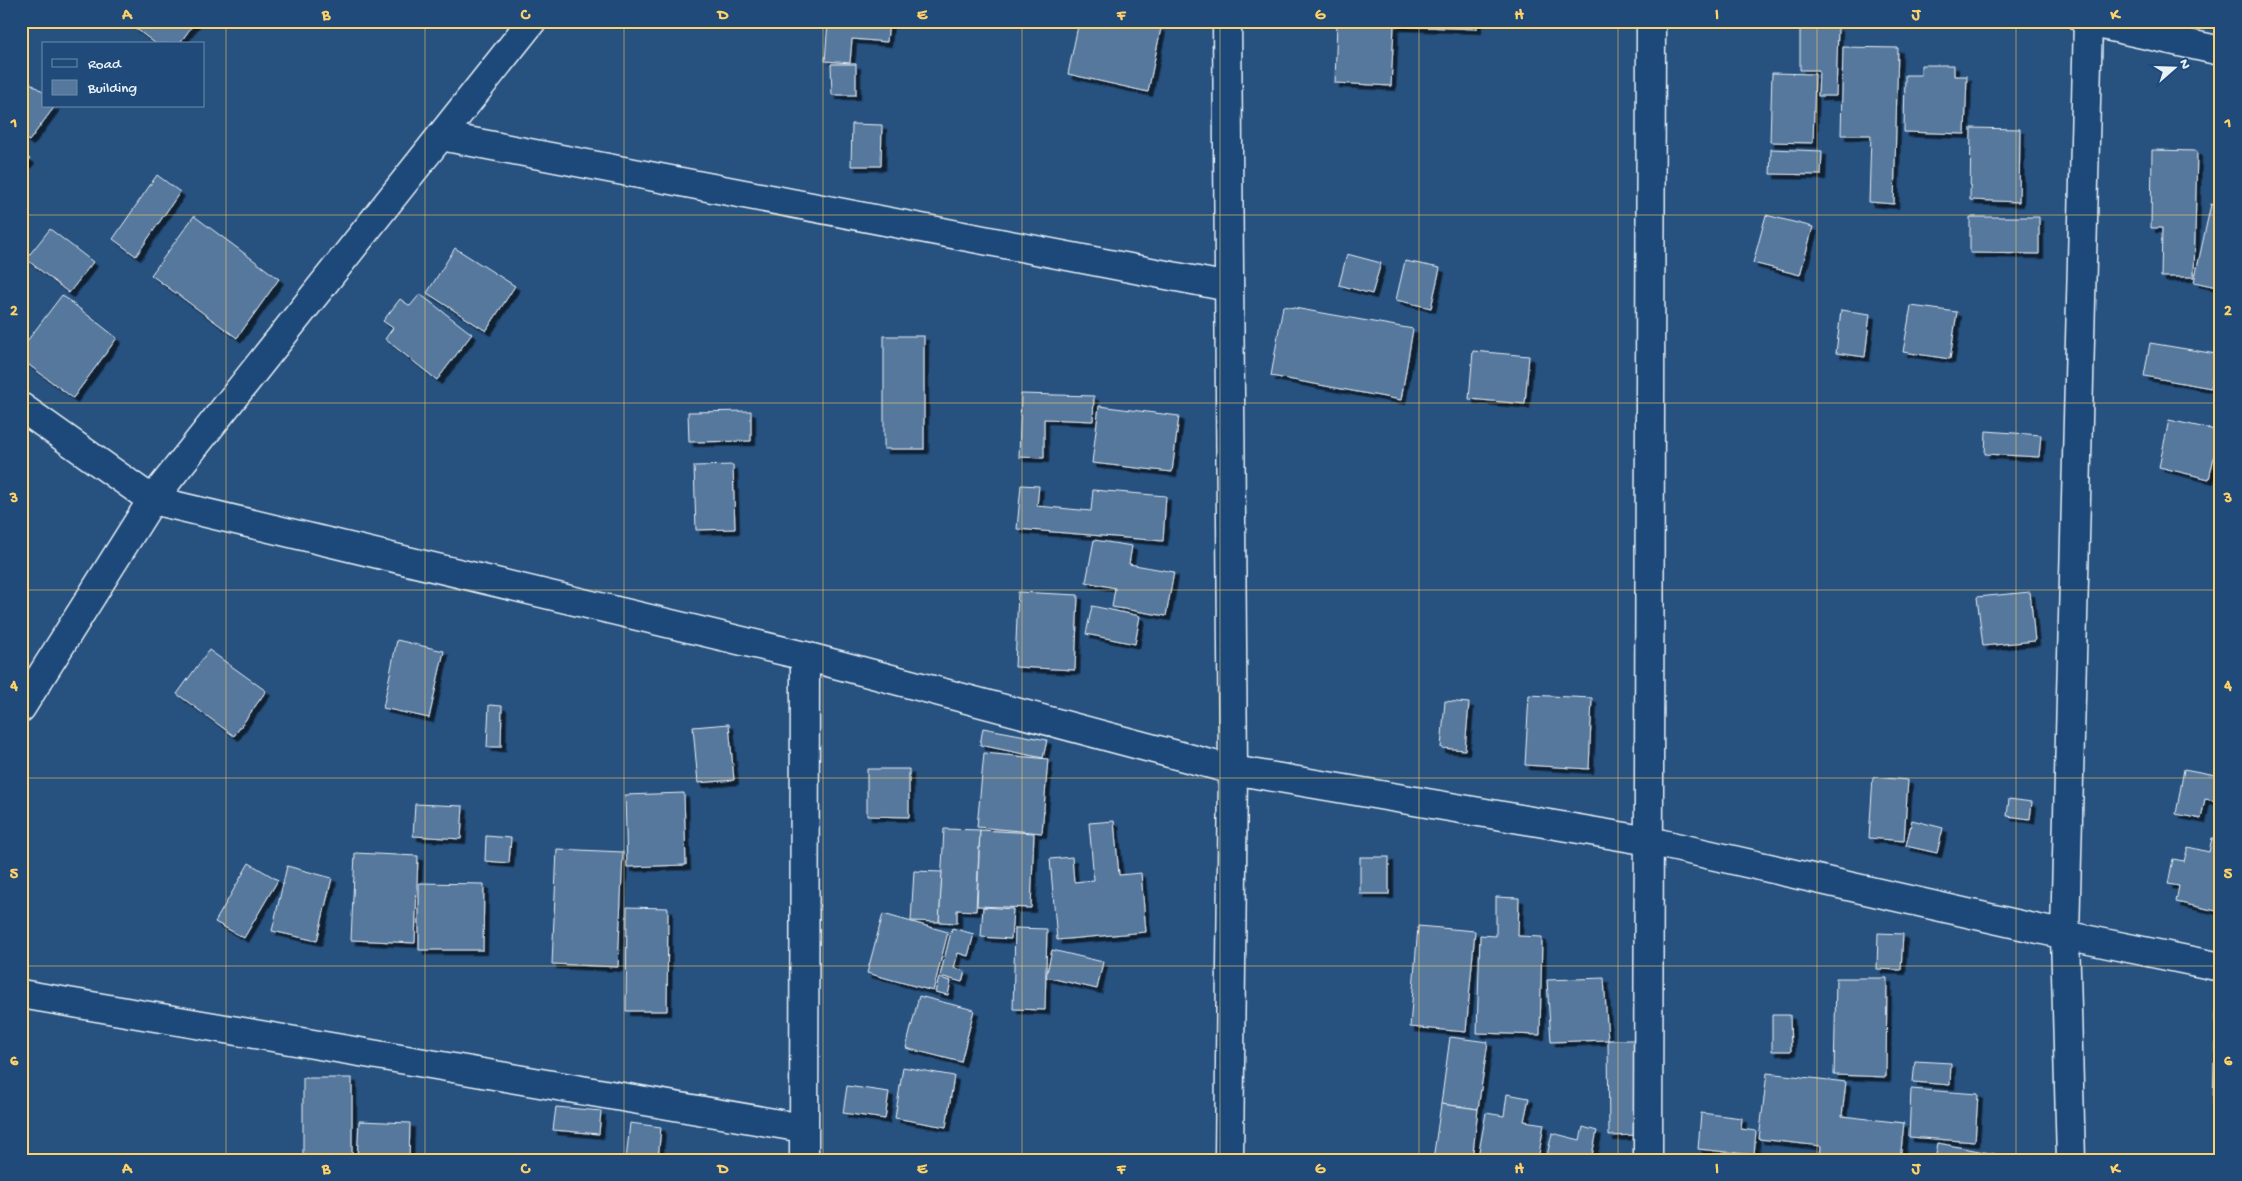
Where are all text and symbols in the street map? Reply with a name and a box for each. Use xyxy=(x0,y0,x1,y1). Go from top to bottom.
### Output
text: A xyxy=(121,7,133,26)
text: B xyxy=(321,7,331,26)
text: C xyxy=(520,7,531,26)
text: D xyxy=(716,7,729,26)
text: E xyxy=(917,7,928,26)
text: F xyxy=(1116,7,1127,26)
text: G xyxy=(1315,7,1326,26)
text: H xyxy=(1514,7,1524,26)
text: I xyxy=(1715,7,1719,26)
text: J xyxy=(1911,7,1922,26)
text: K xyxy=(2110,7,2122,26)
legend xyxy=(42,42,205,108)
north arrow xyxy=(2150,42,2200,92)
text: Road xyxy=(88,56,122,74)
text: N xyxy=(2174,57,2193,72)
text: Building xyxy=(87,80,137,98)
text: 1 xyxy=(10,115,17,134)
text: 1 xyxy=(2224,115,2231,134)
text: 2 xyxy=(10,303,18,322)
text: 2 xyxy=(2224,303,2232,322)
text: 3 xyxy=(9,490,18,509)
text: 3 xyxy=(2223,490,2232,509)
text: 4 xyxy=(9,678,18,697)
text: 4 xyxy=(2223,678,2232,697)
text: 5 xyxy=(10,866,19,885)
text: 5 xyxy=(2224,866,2233,885)
text: 6 xyxy=(10,1053,19,1072)
text: 6 xyxy=(2224,1053,2233,1072)
text: A xyxy=(121,1161,133,1180)
text: B xyxy=(321,1161,331,1180)
text: C xyxy=(520,1161,531,1180)
text: D xyxy=(716,1161,729,1180)
text: E xyxy=(917,1161,928,1180)
text: F xyxy=(1116,1161,1127,1180)
text: G xyxy=(1315,1161,1326,1180)
text: H xyxy=(1514,1161,1524,1180)
text: I xyxy=(1715,1161,1719,1180)
text: J xyxy=(1911,1161,1922,1180)
text: K xyxy=(2110,1161,2122,1180)

